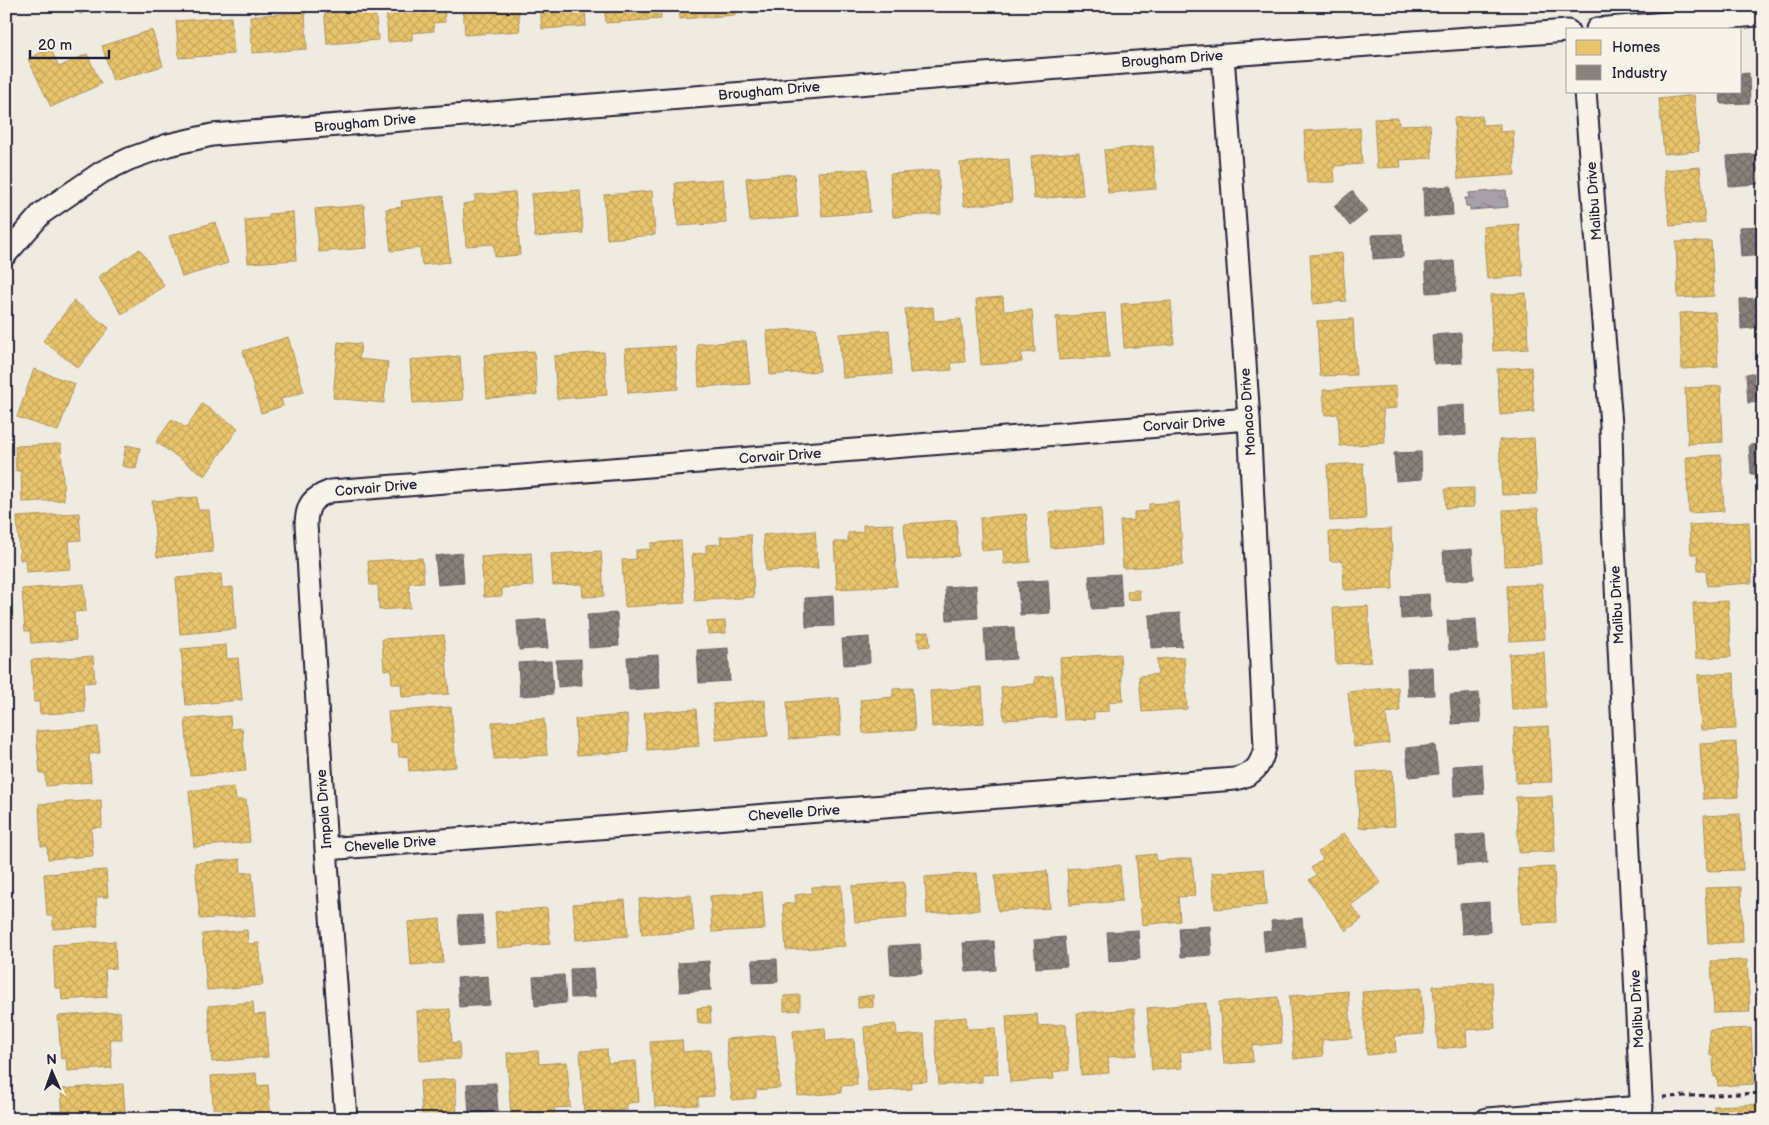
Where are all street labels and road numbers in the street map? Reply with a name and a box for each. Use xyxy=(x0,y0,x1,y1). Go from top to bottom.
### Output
street label: Brougham Drive xyxy=(1121,47,1223,71)
street label: Brougham Drive xyxy=(717,78,821,104)
street label: Brougham Drive xyxy=(313,110,417,136)
street label: Malibu Drive xyxy=(1583,161,1605,241)
street label: Monaco Drive xyxy=(1236,368,1260,456)
street label: Corvair Drive xyxy=(1142,413,1226,435)
street label: Corvair Drive xyxy=(738,445,822,467)
street label: Corvair Drive xyxy=(334,476,418,500)
street label: Malibu Drive xyxy=(1606,565,1628,645)
street label: Impala Drive xyxy=(313,769,335,849)
street label: Chevelle Drive xyxy=(748,801,840,825)
street label: Chevelle Drive xyxy=(344,832,436,856)
street label: Malibu Drive xyxy=(1626,969,1648,1049)

